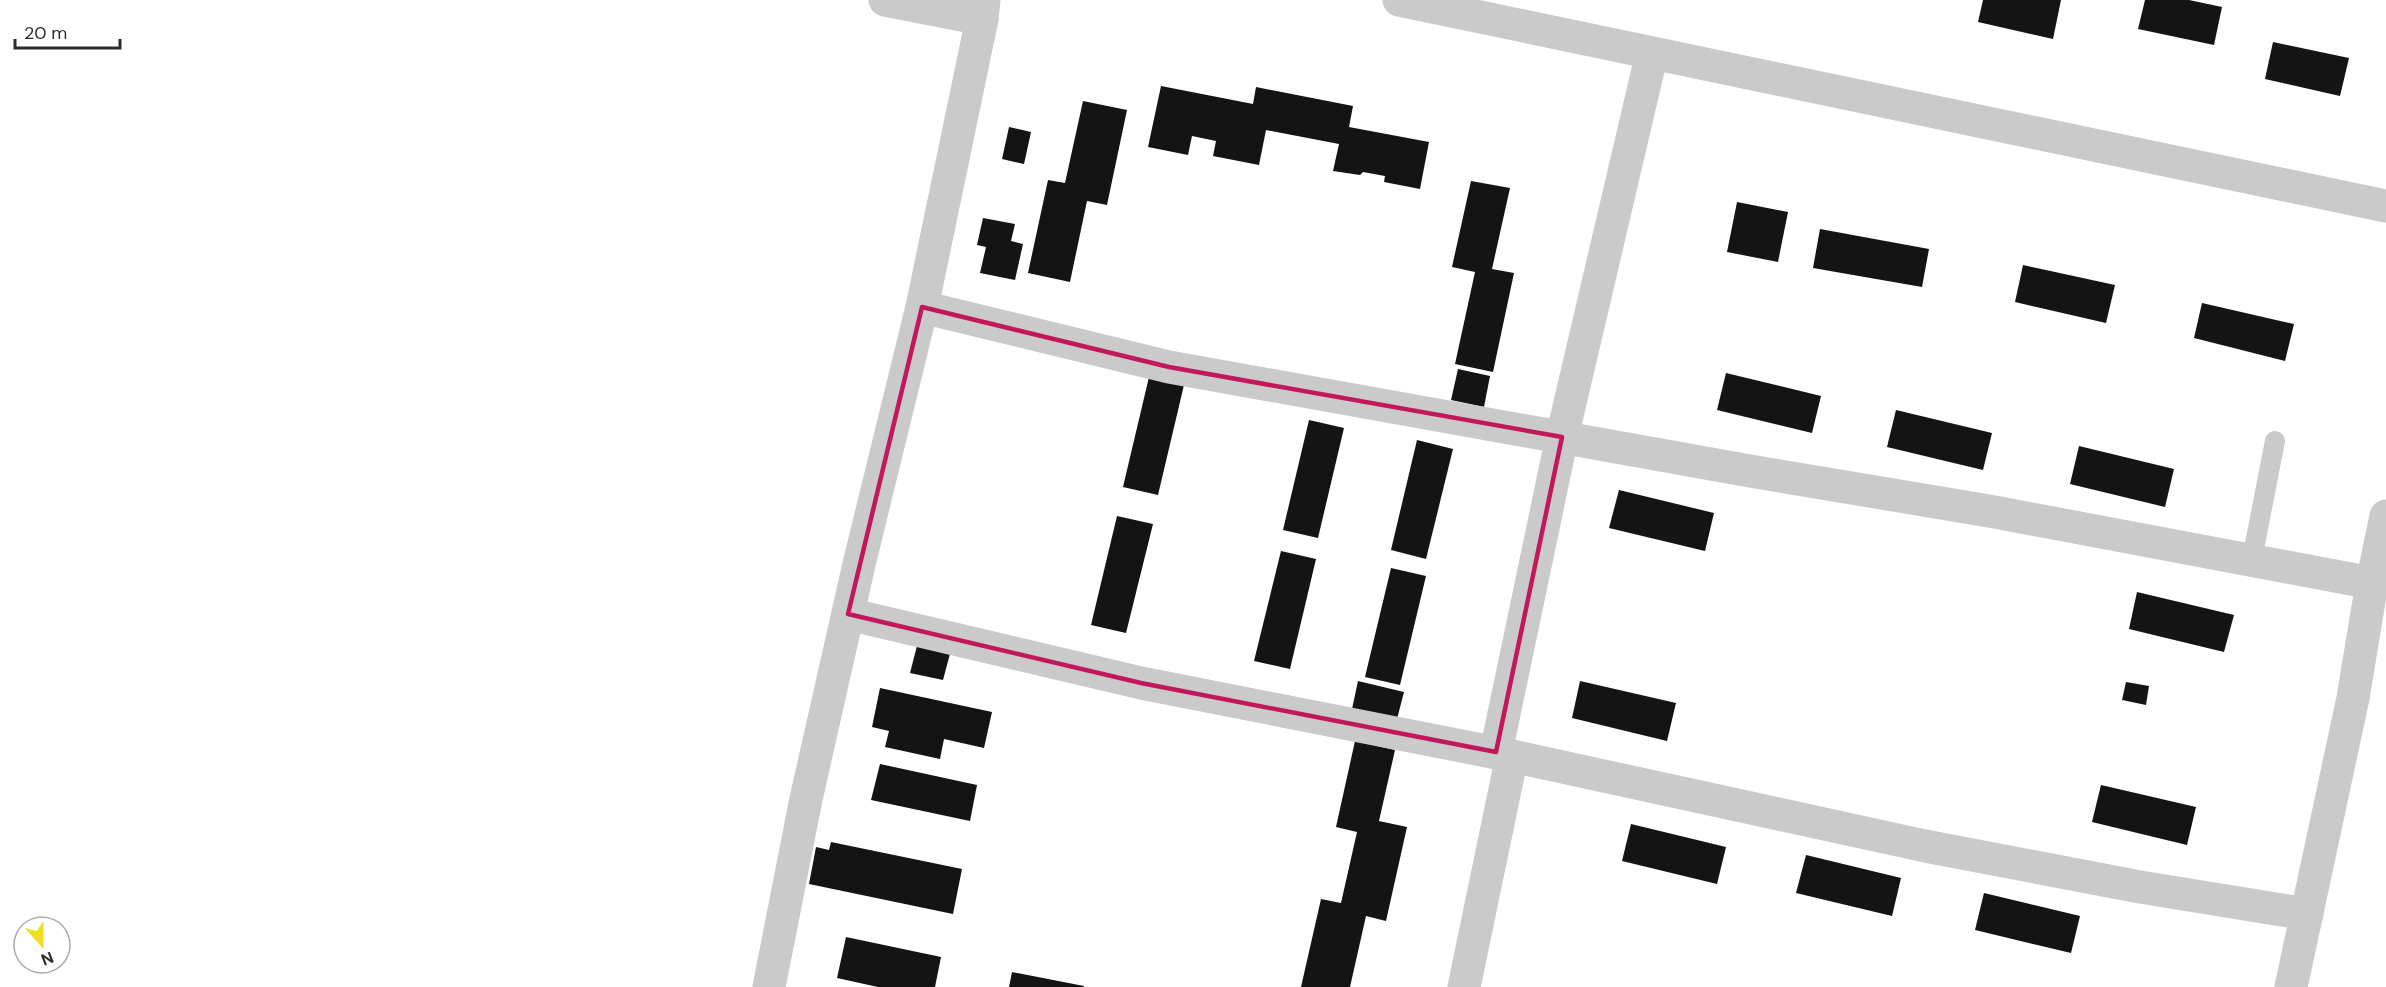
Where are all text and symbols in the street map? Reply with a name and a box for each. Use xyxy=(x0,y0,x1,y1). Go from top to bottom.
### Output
scale bar xyxy=(15,12,120,50)
text: 20 m xyxy=(24,21,67,45)
north arrow xyxy=(12,915,72,975)
text: N xyxy=(38,947,56,970)

